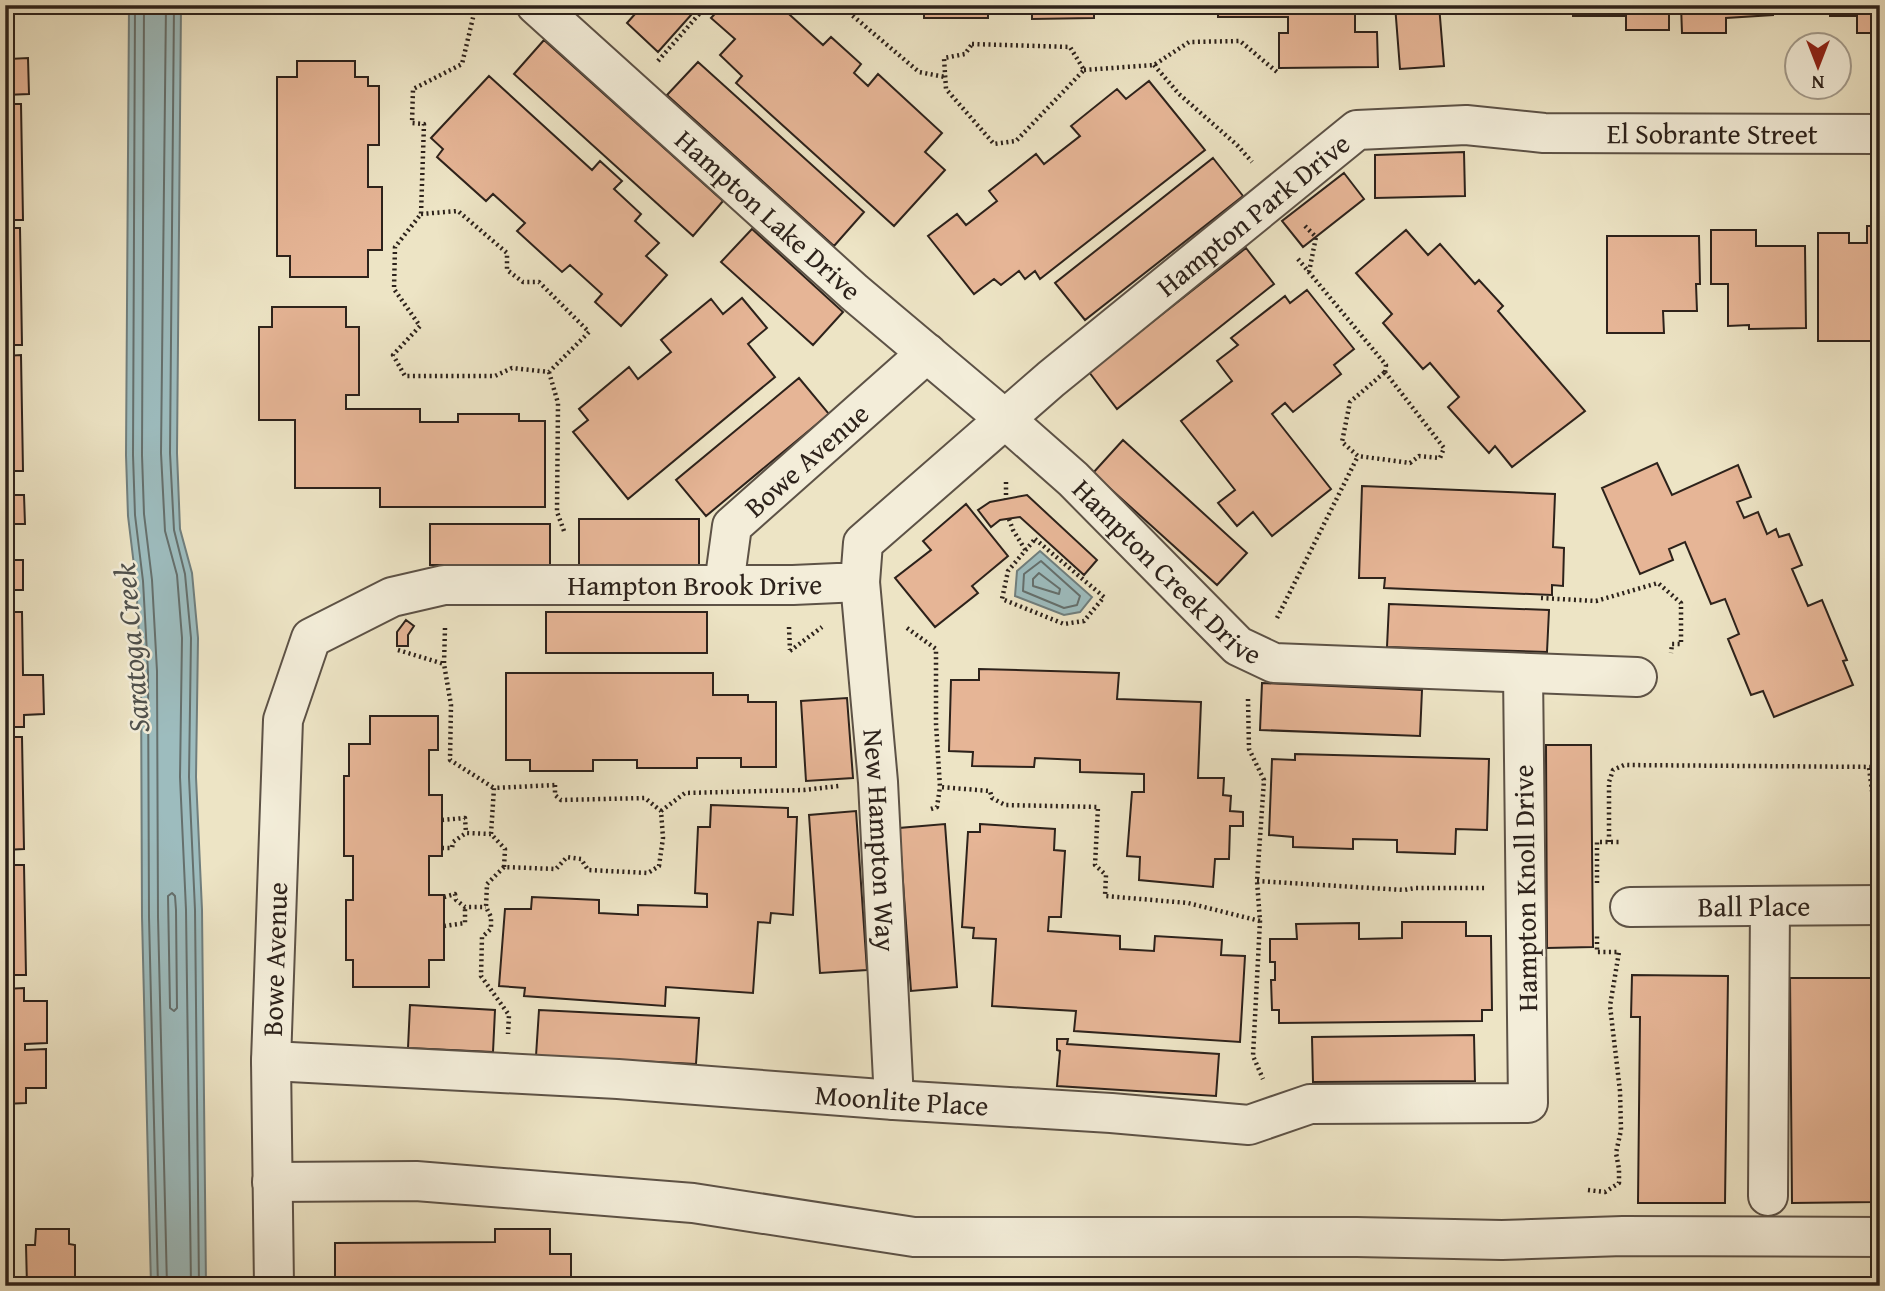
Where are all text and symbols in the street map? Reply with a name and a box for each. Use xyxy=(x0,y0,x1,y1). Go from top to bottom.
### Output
north arrow xyxy=(1784,32,1854,102)
text: N xyxy=(1811,69,1824,97)
street label: El Sobrante Street xyxy=(1607,112,1818,154)
street label: Hampton Lake Drive xyxy=(666,119,871,310)
street label: Hampton Park Drive xyxy=(1147,123,1358,306)
street label: Bowe Avenue xyxy=(735,393,877,526)
street label: Hampton Creek Drive xyxy=(1064,469,1268,674)
water label: Saratoga Creek xyxy=(102,561,160,735)
street label: Hampton Brook Drive xyxy=(568,563,823,605)
street label: New Hampton Way xyxy=(853,727,908,953)
street label: Hampton Knoll Drive xyxy=(1502,764,1547,1012)
street label: Bowe Avenue xyxy=(251,881,297,1037)
street label: Ball Place xyxy=(1697,885,1811,926)
street label: Moonlite Place xyxy=(813,1073,990,1126)

